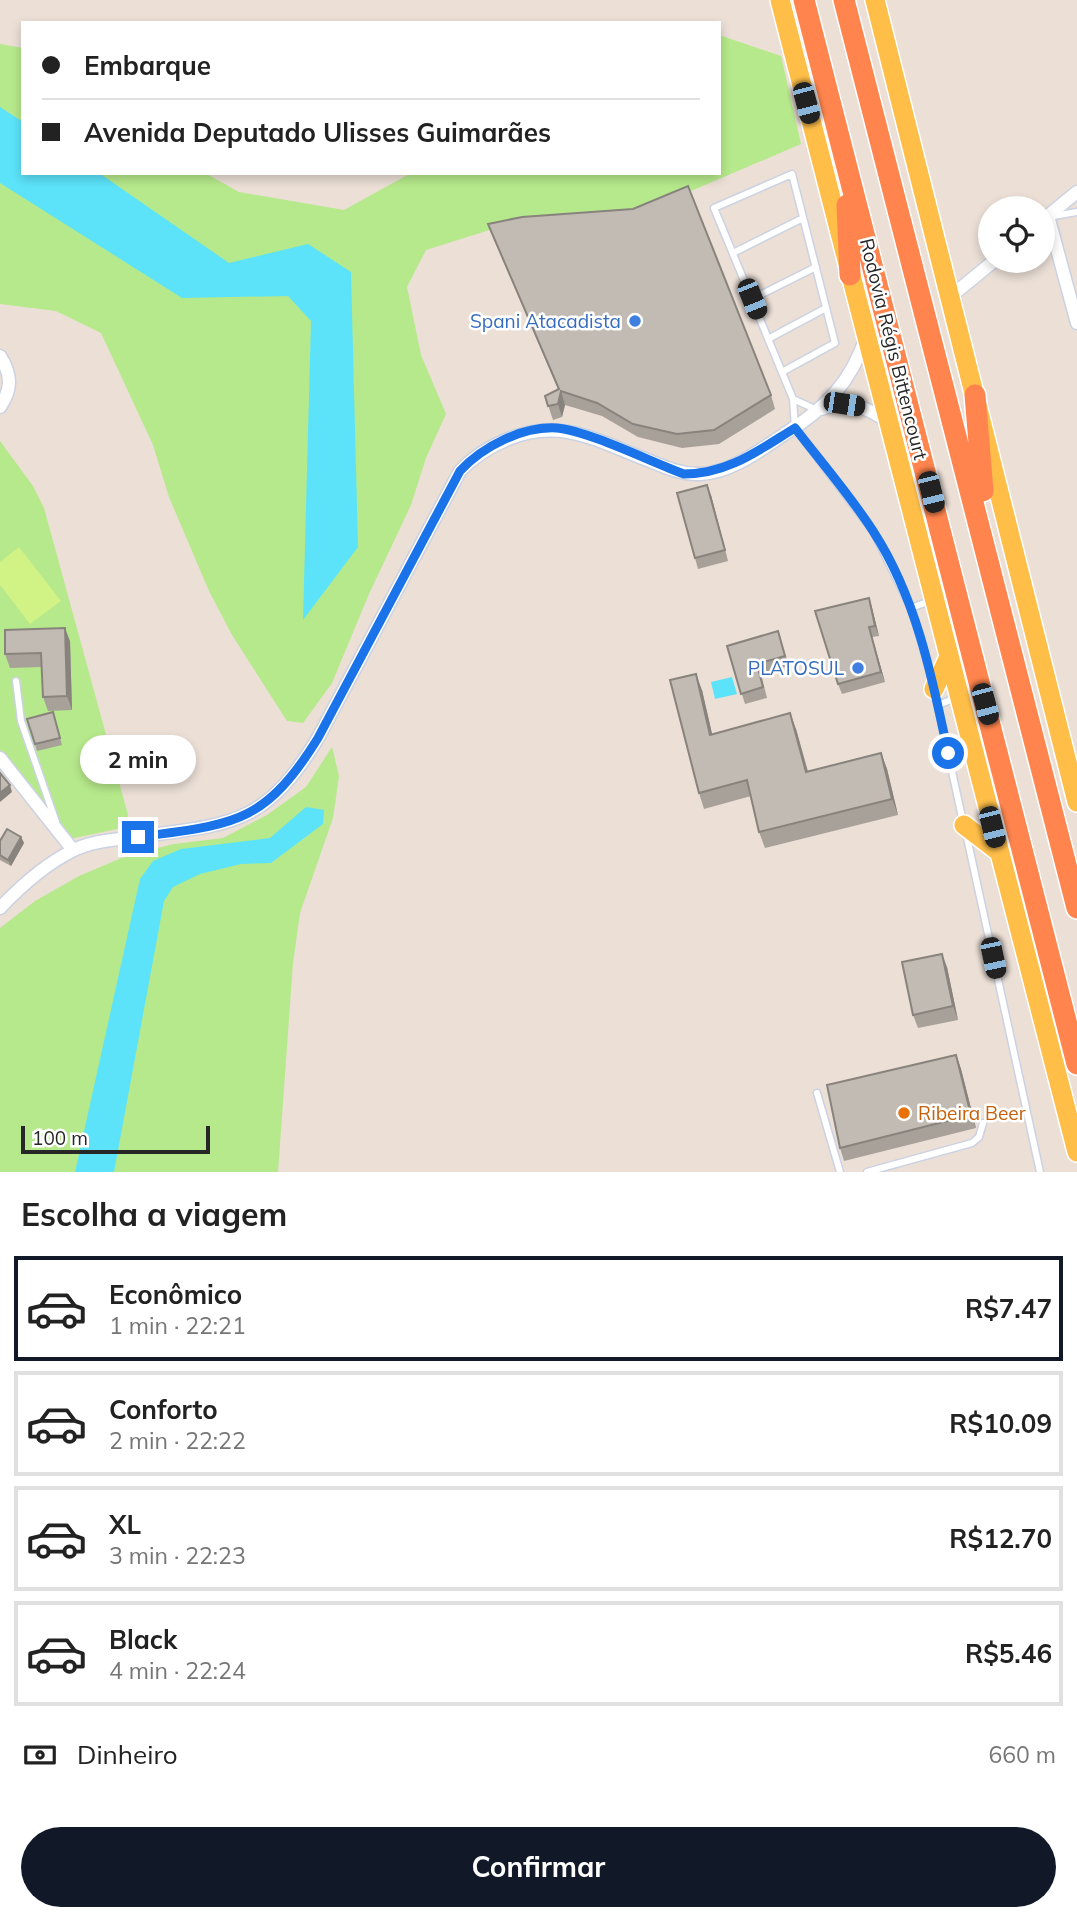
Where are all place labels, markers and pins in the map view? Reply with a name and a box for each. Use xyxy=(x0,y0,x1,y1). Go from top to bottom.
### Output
place label: Spani Atacadista xyxy=(470,309,621,333)
marker: Spani Atacadista xyxy=(627,313,643,329)
place label: PLATOSUL xyxy=(748,656,845,680)
marker: PLATOSUL xyxy=(850,660,866,676)
place label: Ribeira Beer xyxy=(918,1101,1026,1125)
marker: Ribeira Beer xyxy=(896,1105,912,1121)

